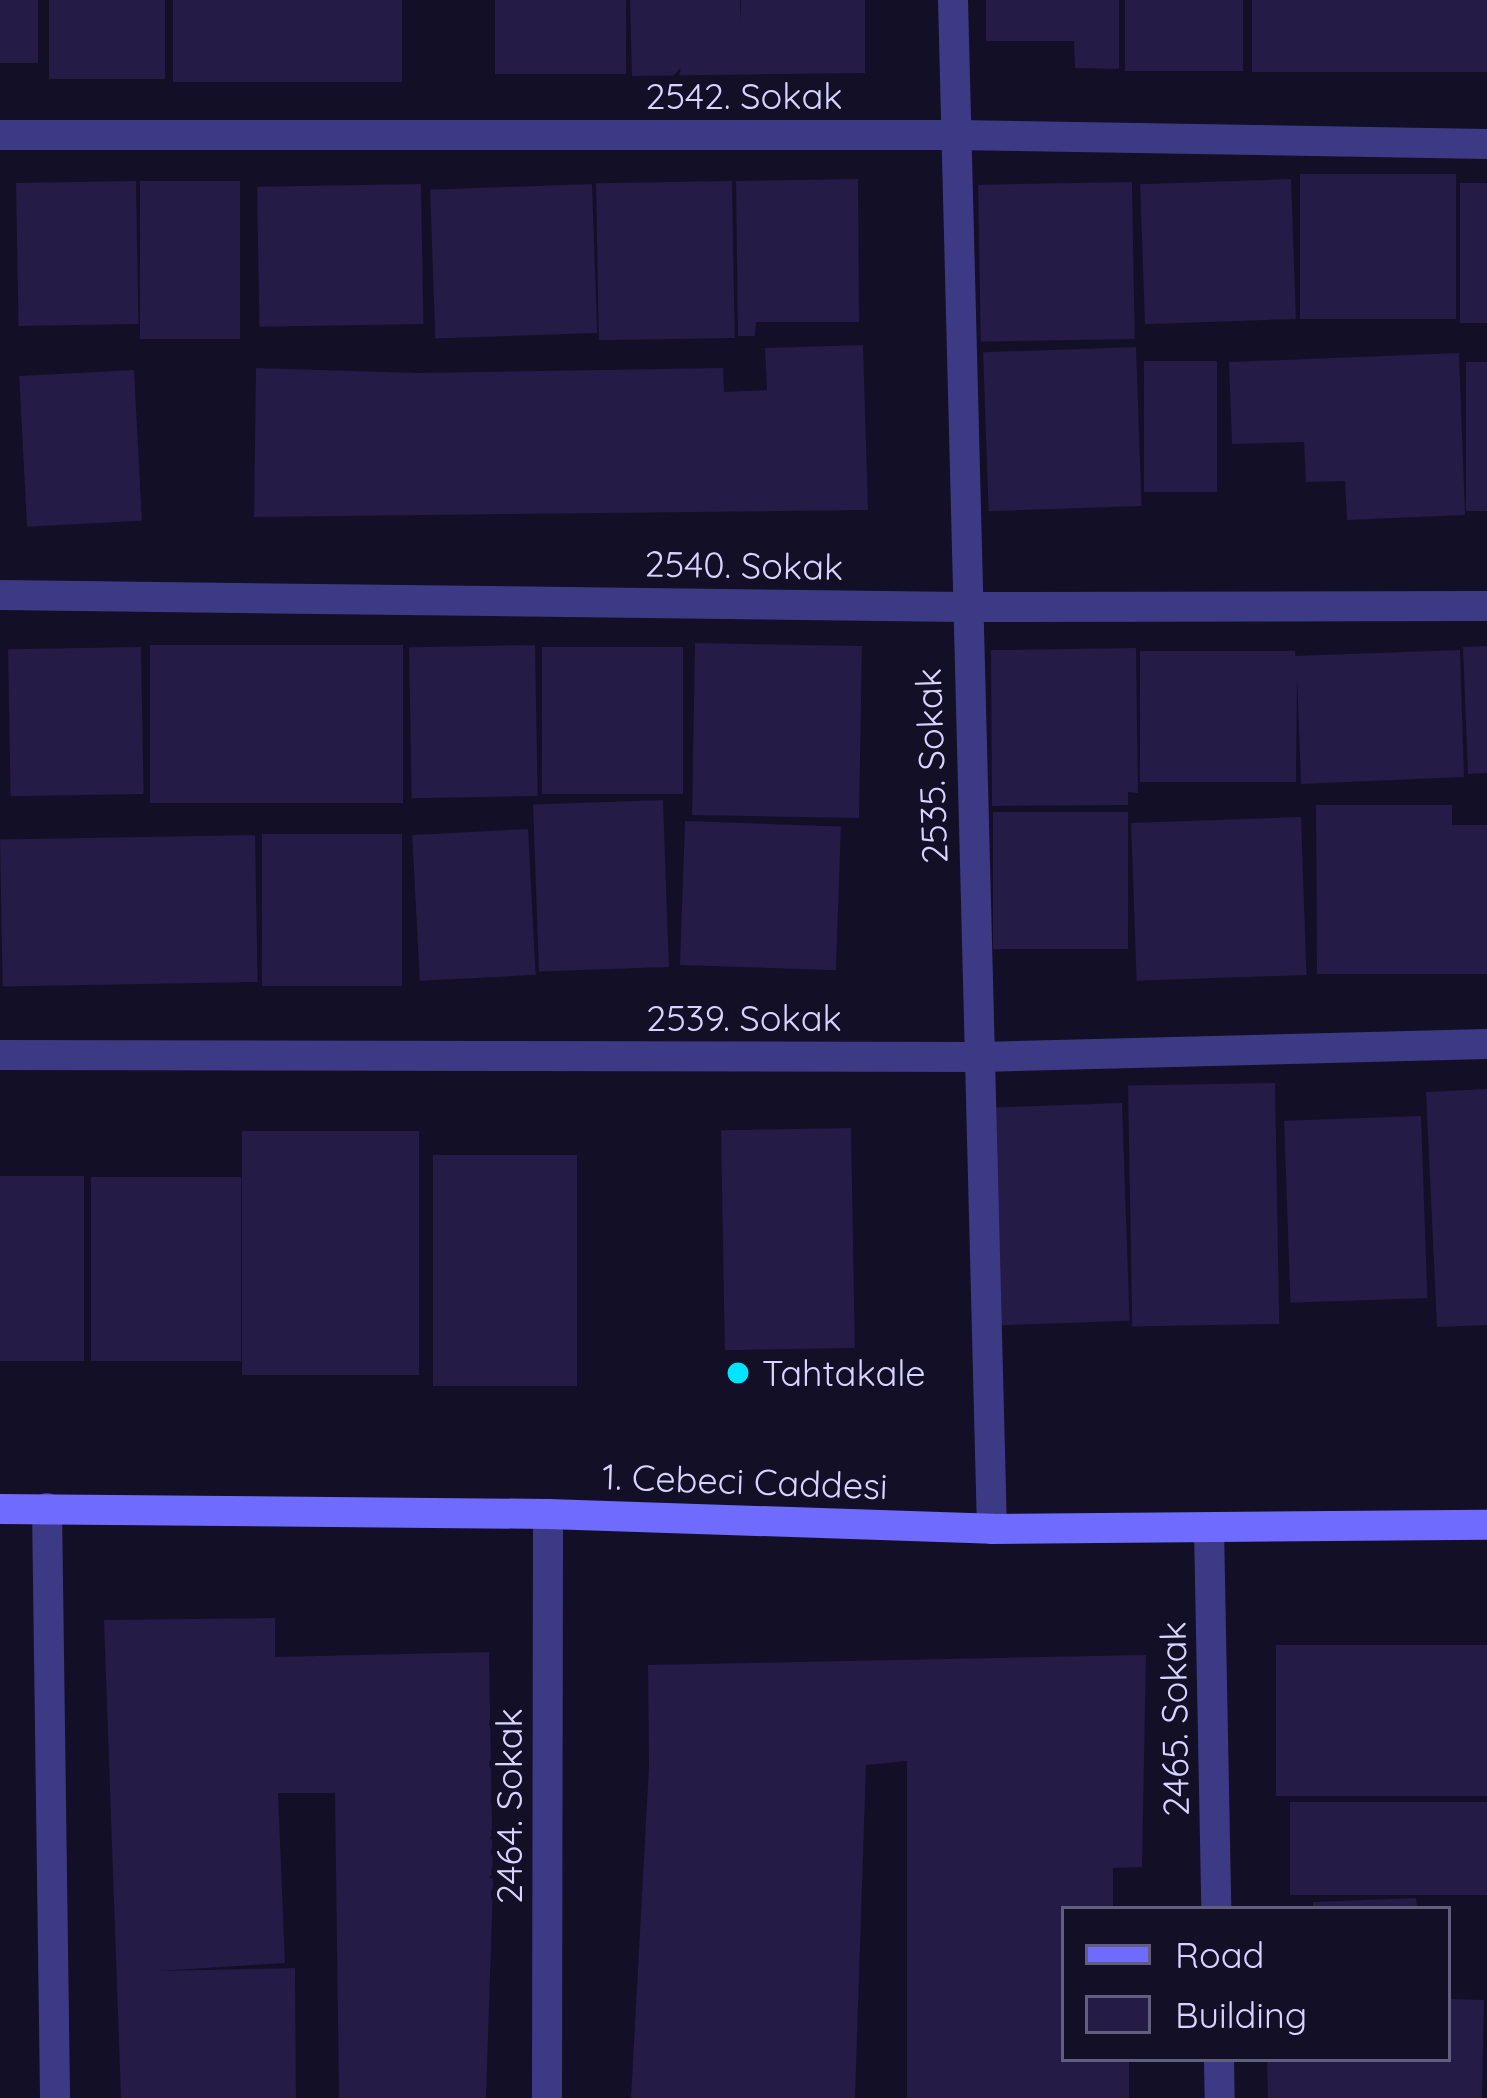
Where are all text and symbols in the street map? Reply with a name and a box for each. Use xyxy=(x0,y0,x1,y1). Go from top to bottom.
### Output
street label: 2542. Sokak xyxy=(646,74,842,118)
street label: 2540. Sokak xyxy=(644,542,844,588)
street label: 2535. Sokak xyxy=(906,667,956,865)
street label: 2539. Sokak xyxy=(646,996,842,1040)
place label: Tahtakale xyxy=(762,1351,926,1395)
marker: Tahtakale xyxy=(725,1360,751,1386)
street label: 1. Cebeci Caddesi xyxy=(601,1454,889,1508)
street label: 2465. Sokak xyxy=(1151,1621,1197,1817)
street label: 2464. Sokak xyxy=(487,1708,531,1904)
legend xyxy=(1061,1906,1451,2062)
text: Road xyxy=(1175,1932,1264,1977)
text: Building xyxy=(1175,1992,1307,2037)

